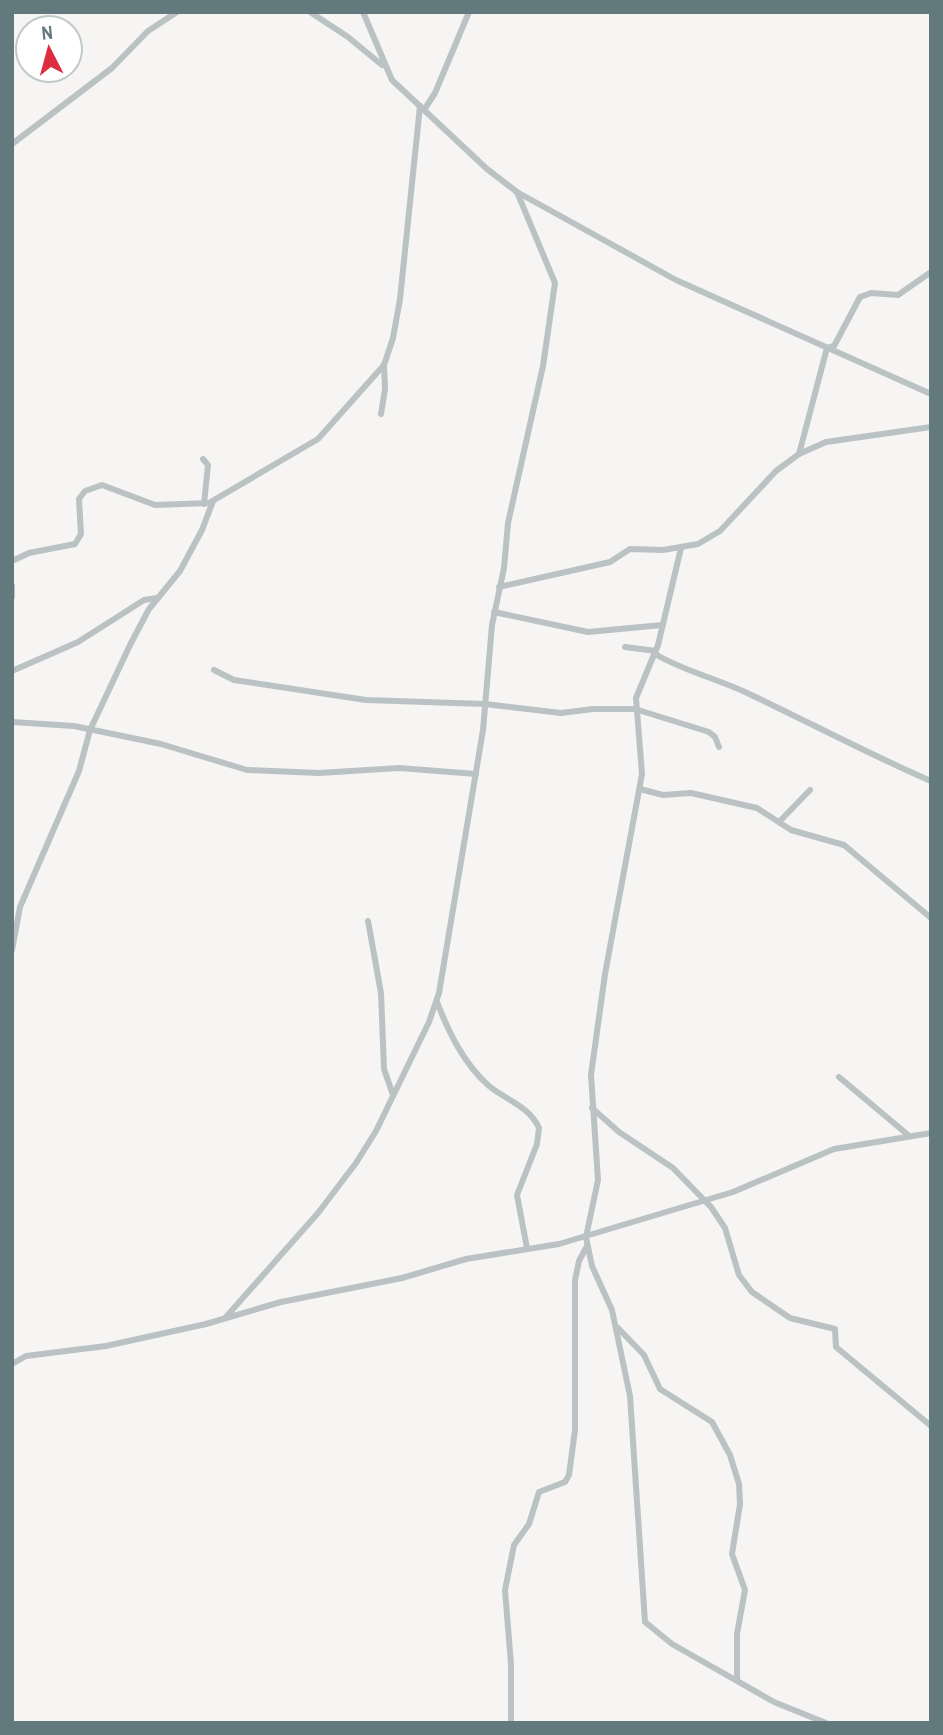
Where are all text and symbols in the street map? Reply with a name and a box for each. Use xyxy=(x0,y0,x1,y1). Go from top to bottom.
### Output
north arrow xyxy=(14,14,84,84)
text: N xyxy=(40,19,54,46)

